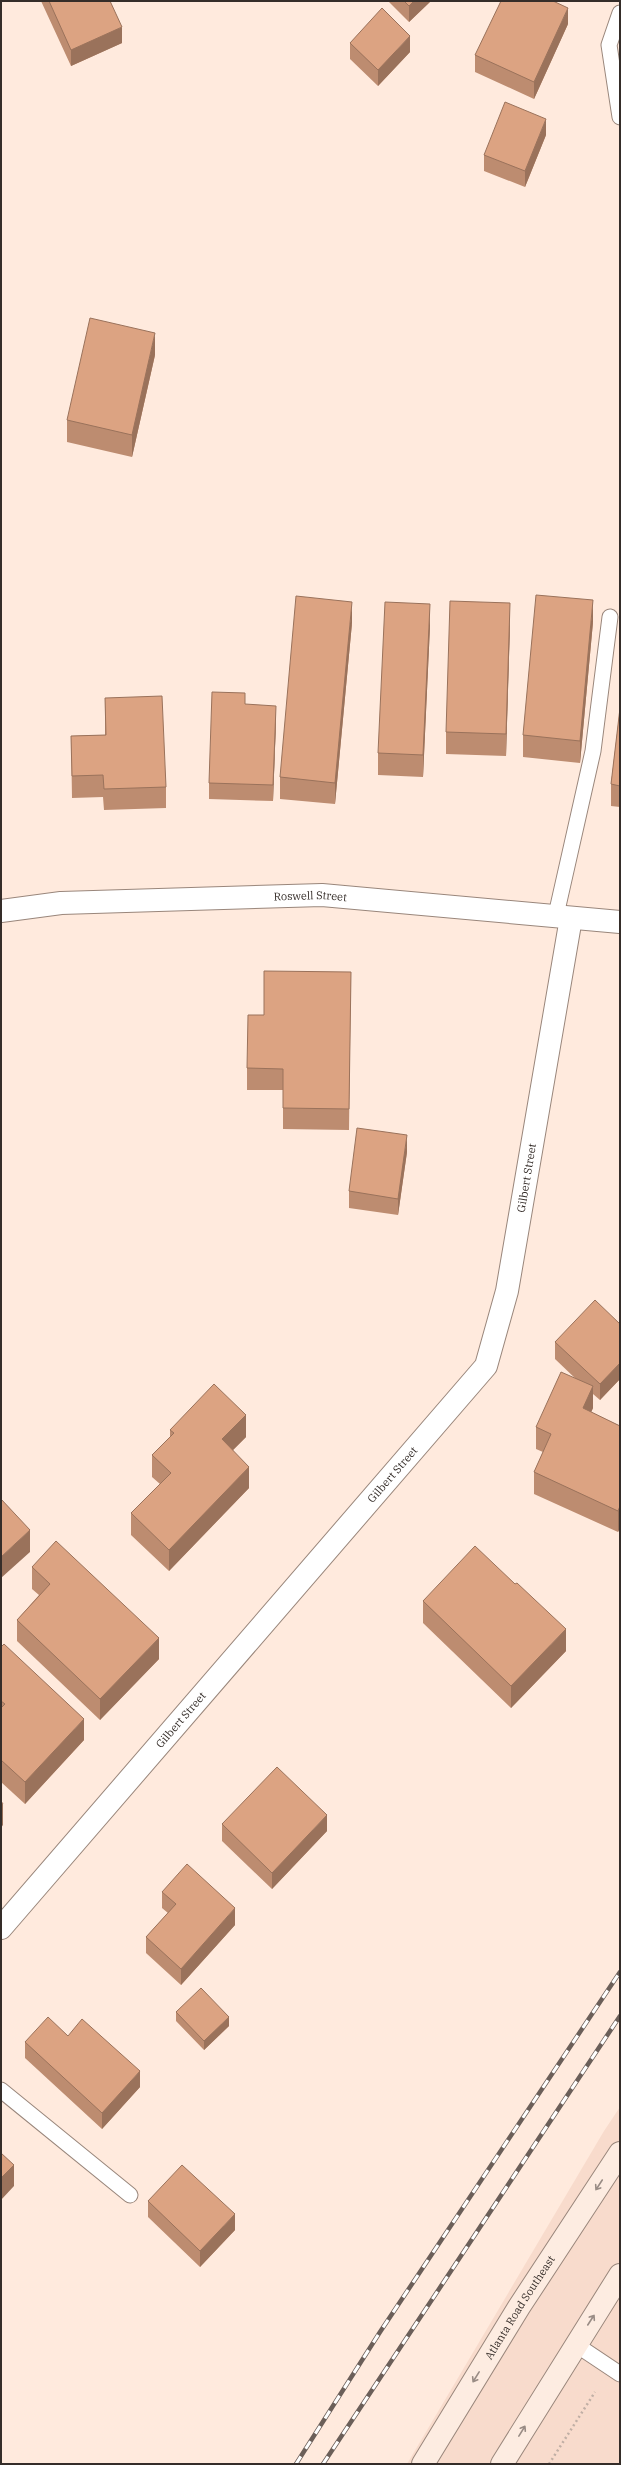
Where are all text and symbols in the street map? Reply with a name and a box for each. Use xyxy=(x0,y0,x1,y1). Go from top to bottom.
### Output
street label: Roswell Street xyxy=(274,888,348,904)
street label: Gilbert Street xyxy=(514,1142,539,1213)
street label: Gilbert Street xyxy=(364,1443,420,1505)
street label: Gilbert Street xyxy=(153,1689,209,1751)
one-way arrow xyxy=(595,2179,603,2190)
street label: Atlanta Road Southeast xyxy=(482,2253,558,2362)
one-way arrow xyxy=(587,2315,595,2326)
one-way arrow xyxy=(472,2371,480,2382)
one-way arrow xyxy=(519,2425,527,2437)

